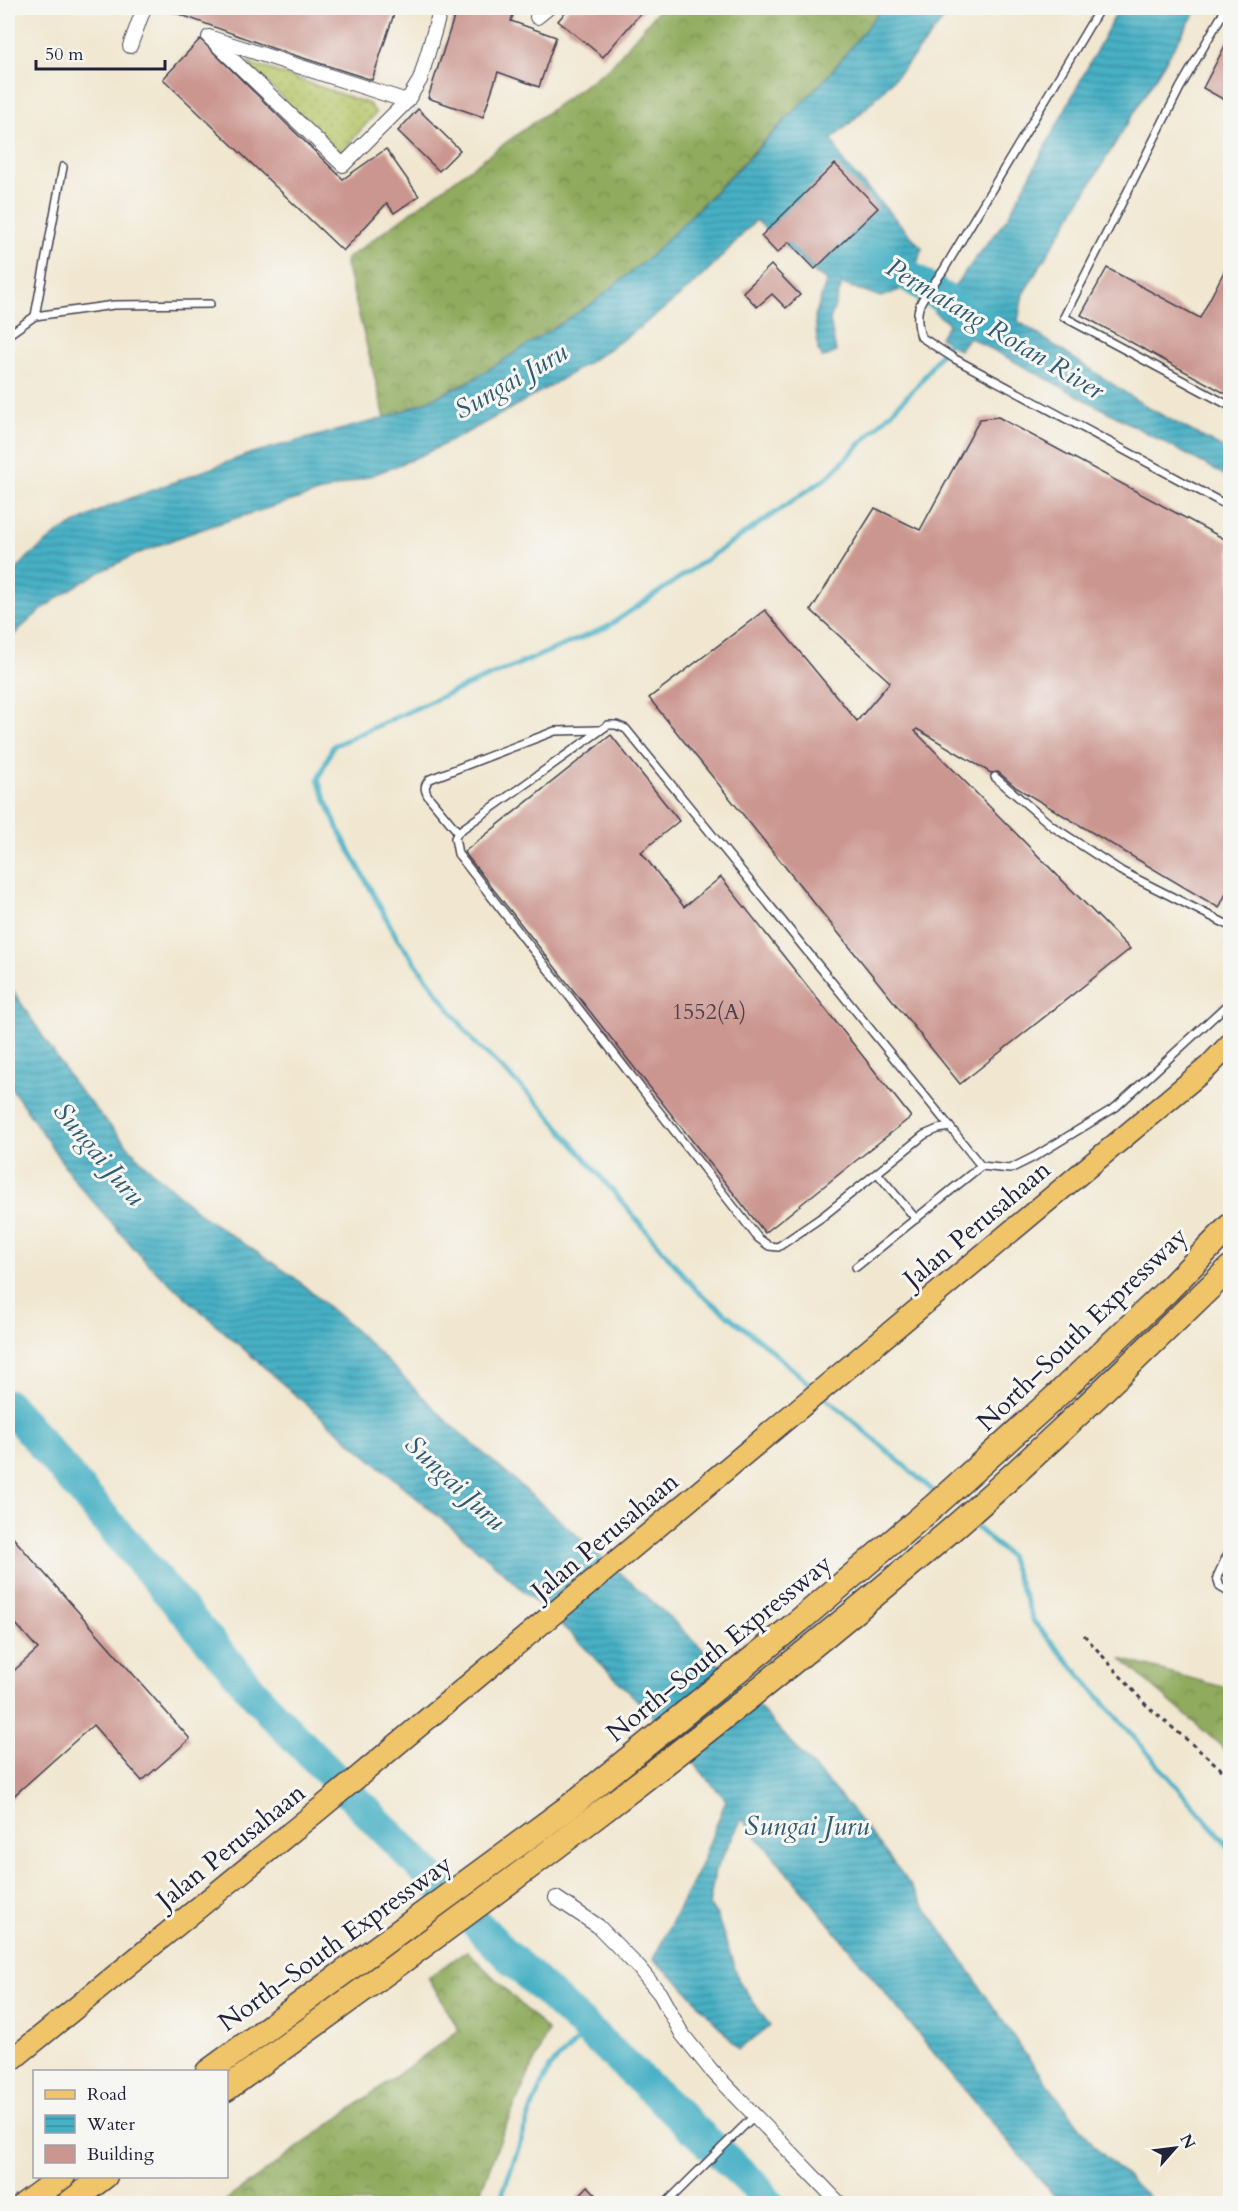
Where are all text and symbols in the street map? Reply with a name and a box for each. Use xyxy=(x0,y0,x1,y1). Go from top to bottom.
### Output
scale bar xyxy=(36,33,165,71)
text: 50 m xyxy=(45,42,84,67)
water label: Permatang Rotan River xyxy=(879,249,1112,409)
water label: Sungai Juru xyxy=(447,334,575,428)
house number: 1552(A) xyxy=(672,997,746,1027)
water label: Sungai Juru xyxy=(45,1094,154,1214)
street label: Jalan Perusahaan xyxy=(893,1152,1058,1298)
street label: North–South Expressway xyxy=(969,1219,1195,1439)
water label: Sungai Juru xyxy=(397,1427,514,1539)
street label: Jalan Perusahaan xyxy=(521,1464,686,1610)
street label: North–South Expressway xyxy=(599,1546,839,1750)
street label: Jalan Perusahaan xyxy=(146,1775,313,1919)
water label: Sungai Juru xyxy=(744,1808,870,1845)
street label: North–South Expressway xyxy=(211,1846,459,2040)
legend xyxy=(33,2070,228,2178)
text: Road xyxy=(87,2082,127,2107)
text: Water xyxy=(86,2112,136,2137)
north arrow xyxy=(1145,2118,1205,2178)
text: N xyxy=(1174,2130,1200,2153)
text: Building xyxy=(87,2142,155,2167)

